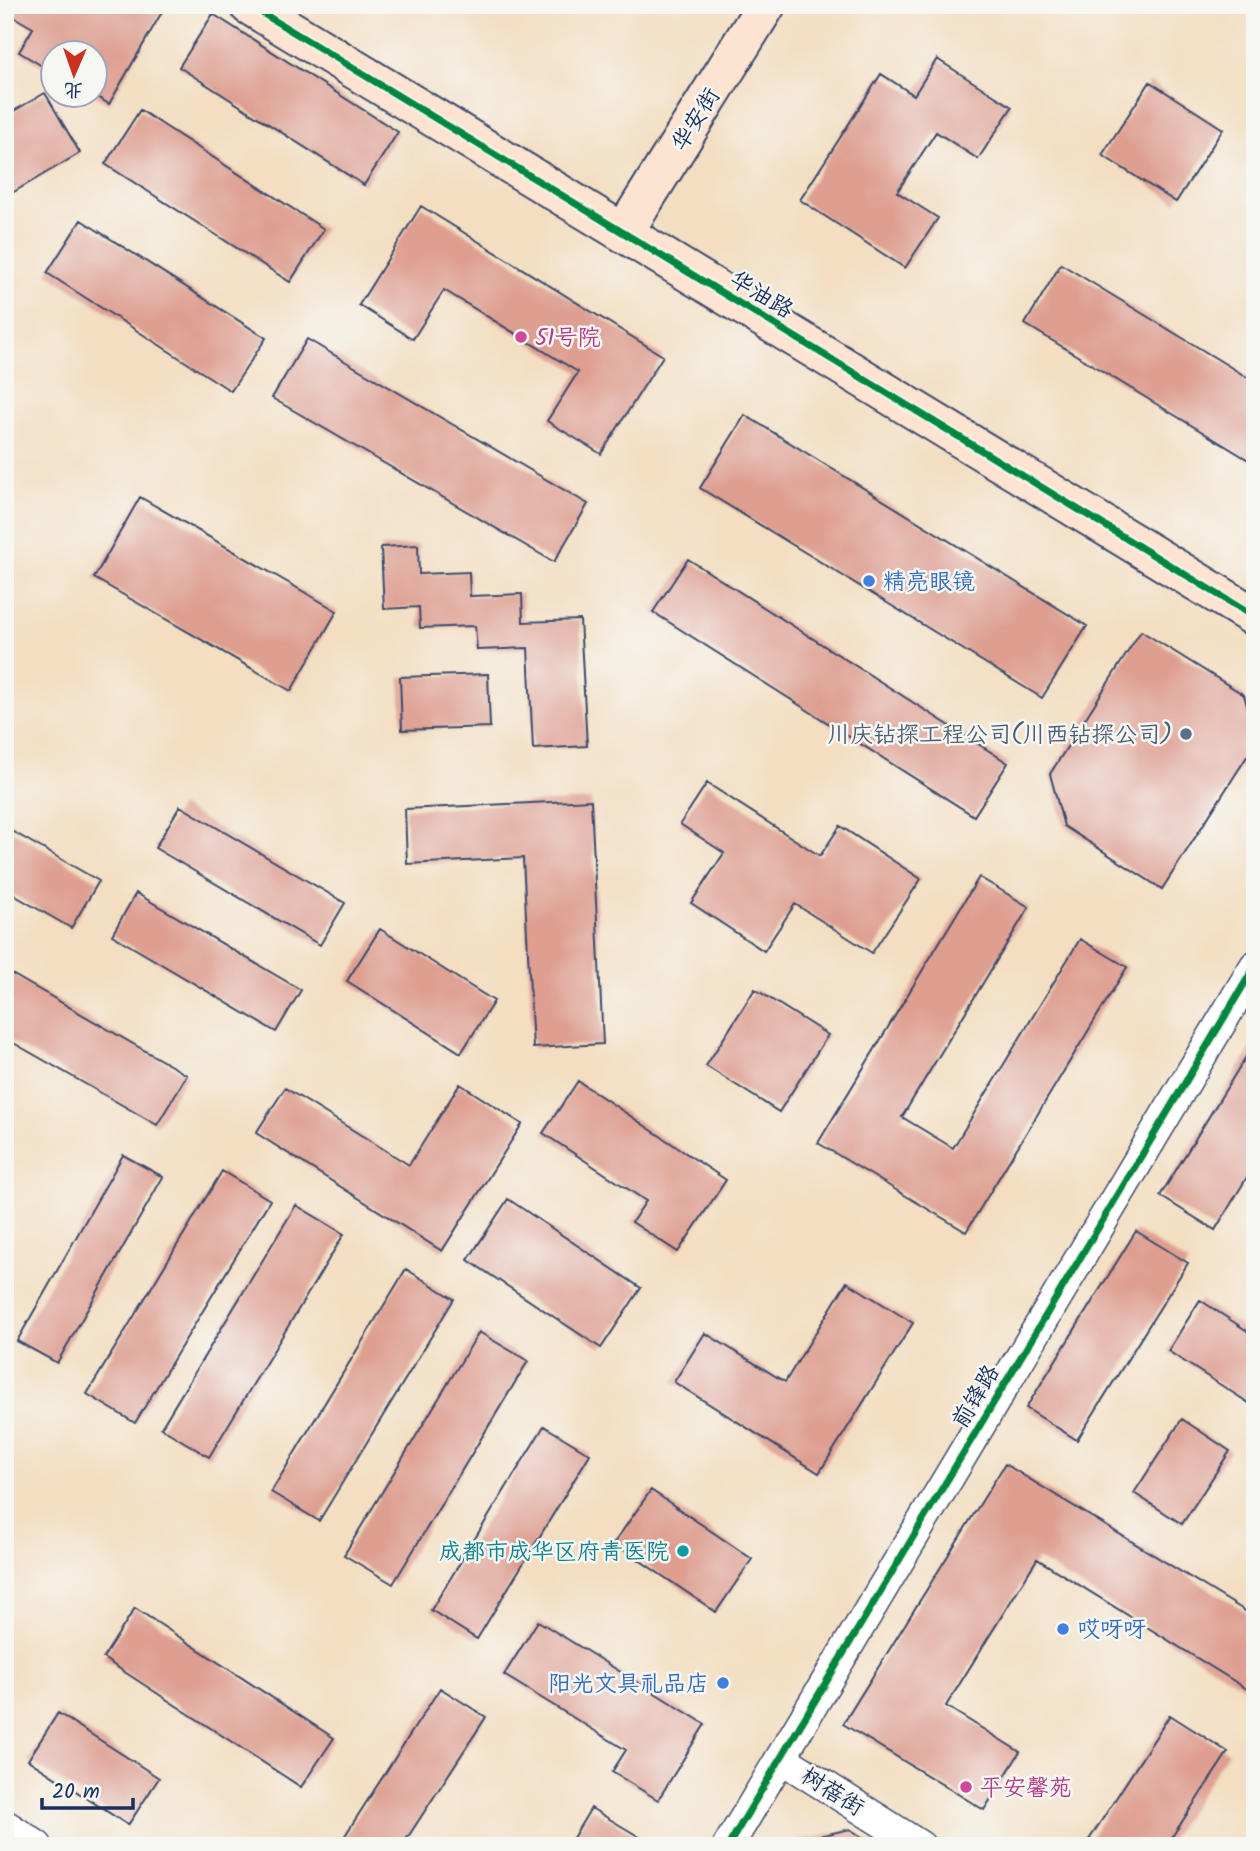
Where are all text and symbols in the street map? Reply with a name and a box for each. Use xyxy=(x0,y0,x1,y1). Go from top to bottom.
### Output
north arrow xyxy=(38,38,108,108)
text: 北 xyxy=(63,74,84,104)
street label: 华安街 xyxy=(663,81,730,159)
street label: 华油路 xyxy=(722,263,800,329)
place label: 51号院 xyxy=(535,321,601,357)
marker: 51号院 xyxy=(513,329,529,345)
place label: 精亮眼镜 xyxy=(883,565,975,601)
marker: 精亮眼镜 xyxy=(861,573,877,589)
place label: 川庆钻探工程公司(川西钻探公司) xyxy=(827,718,1172,754)
marker: 川庆钻探工程公司(川西钻探公司) xyxy=(1178,726,1194,742)
street label: 前锋路 xyxy=(944,1358,1010,1436)
place label: 成都市成华区府青医院 xyxy=(439,1535,669,1571)
marker: 成都市成华区府青医院 xyxy=(675,1543,691,1559)
place label: 哎呀呀 xyxy=(1077,1613,1146,1649)
marker: 哎呀呀 xyxy=(1055,1621,1071,1637)
place label: 阳光文具礼品店 xyxy=(548,1667,709,1703)
marker: 阳光文具礼品店 xyxy=(715,1675,731,1691)
street label: 树蓓街 xyxy=(793,1759,871,1826)
scale bar xyxy=(42,1767,133,1811)
place label: 平安馨苑 xyxy=(980,1771,1072,1807)
text: 20 m xyxy=(52,1776,100,1809)
marker: 平安馨苑 xyxy=(958,1779,974,1795)

